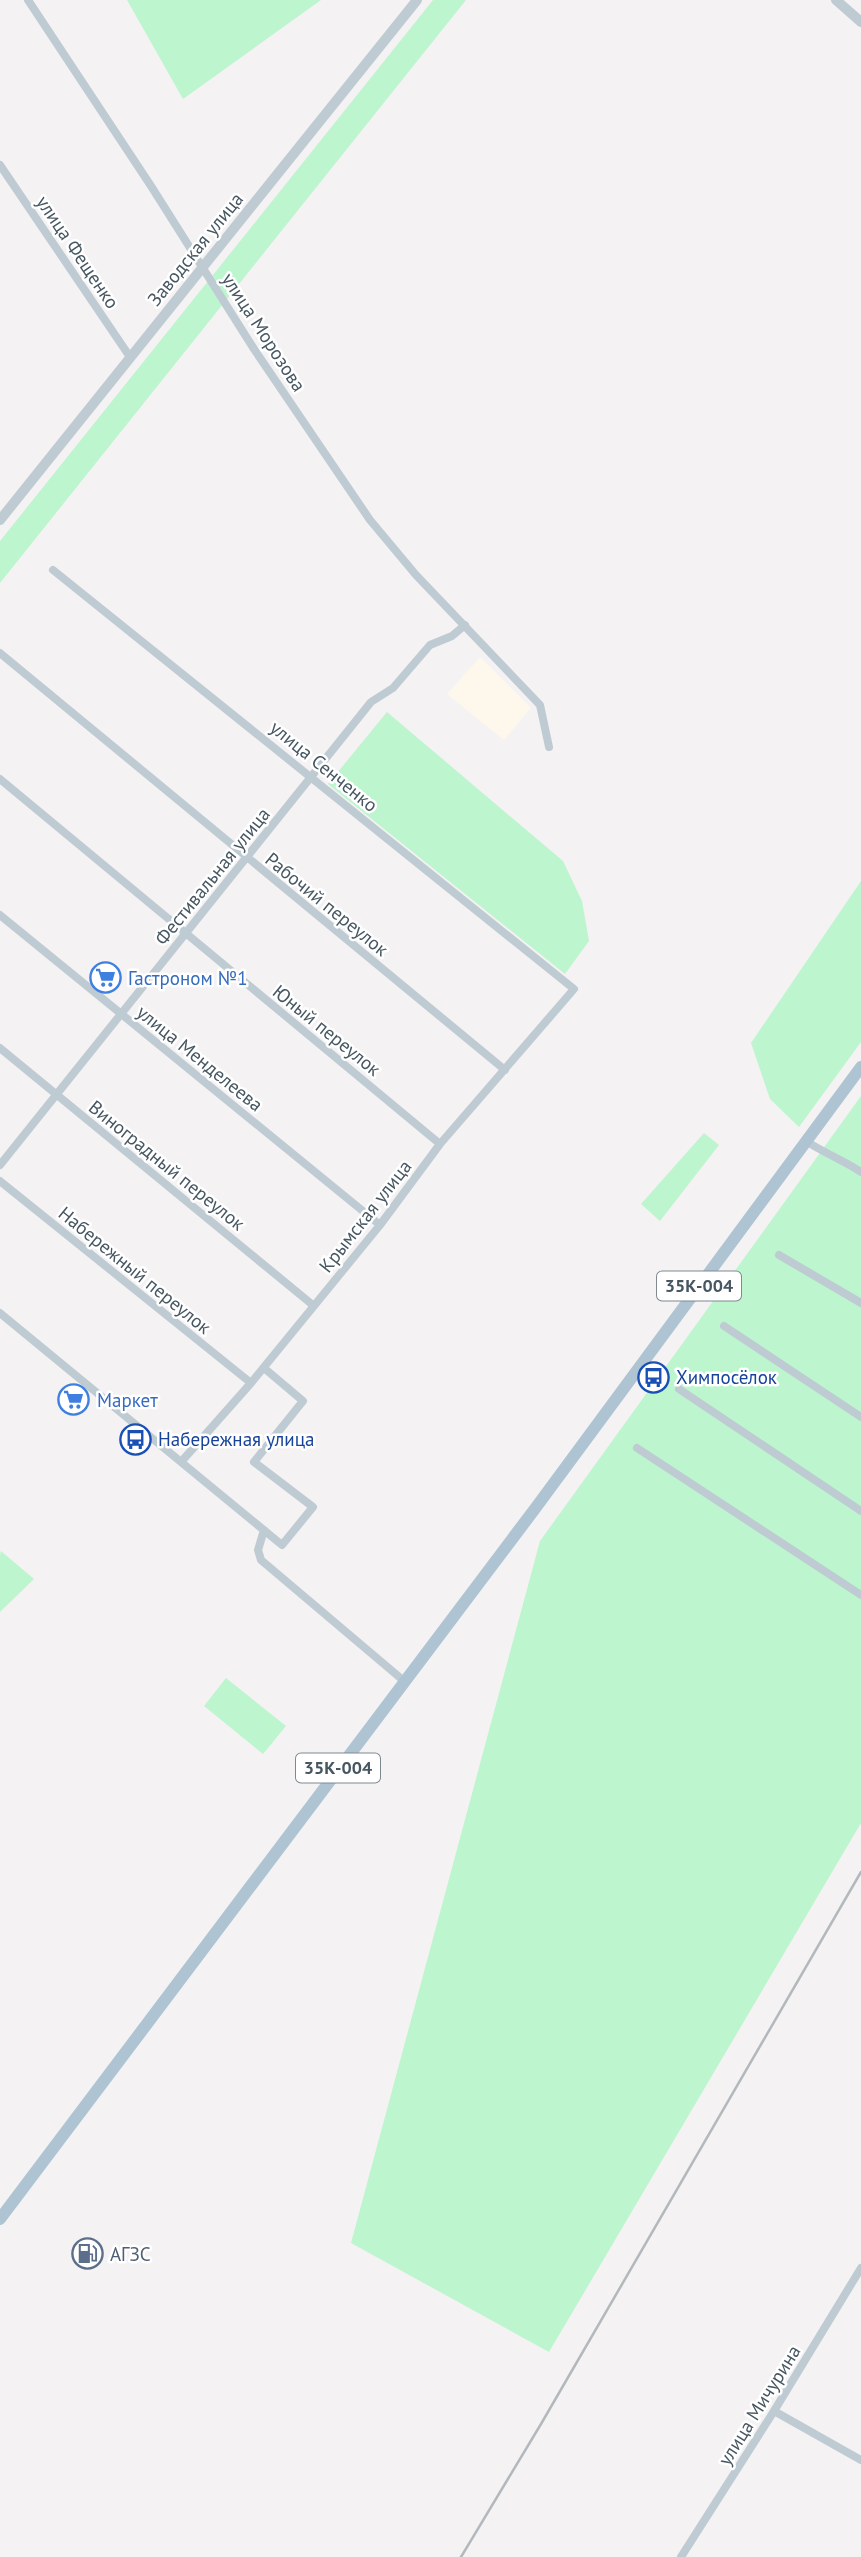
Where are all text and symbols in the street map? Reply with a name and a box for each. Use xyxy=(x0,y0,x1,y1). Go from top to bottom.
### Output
street label: Заводская улица xyxy=(142,187,248,311)
street label: улица Фещенко xyxy=(31,191,125,313)
street label: улица Морозова xyxy=(217,268,311,396)
street label: улица Сенченко xyxy=(265,715,383,817)
street label: Фестивальная улица xyxy=(149,802,275,950)
street label: Рабочий переулок xyxy=(260,847,394,961)
supermarket icon: Гастроном №1 xyxy=(88,961,122,995)
place label: Гастроном №1 xyxy=(128,966,248,990)
street label: Юный переулок xyxy=(268,979,386,1081)
street label: улица Менделеева xyxy=(132,1000,268,1116)
street label: Виноградный переулок xyxy=(84,1095,250,1235)
street label: Крымская улица xyxy=(314,1155,416,1277)
street label: Набережный переулок xyxy=(54,1201,216,1339)
road number: 35К-004 xyxy=(657,1272,741,1301)
bus stop icon: Химпосёлок xyxy=(636,1360,670,1394)
place label: Химпосёлок xyxy=(676,1365,777,1389)
supermarket icon: Маркет xyxy=(57,1383,91,1417)
place label: Маркет xyxy=(97,1388,158,1412)
bus stop icon: Набережная улица xyxy=(118,1422,152,1456)
place label: Набережная улица xyxy=(158,1427,315,1451)
road number: 35К-004 xyxy=(296,1754,380,1783)
fuel station icon: АГЗС xyxy=(70,2237,104,2271)
place label: АГЗС xyxy=(110,2242,151,2266)
street label: улица Мичурина xyxy=(712,2340,806,2470)

